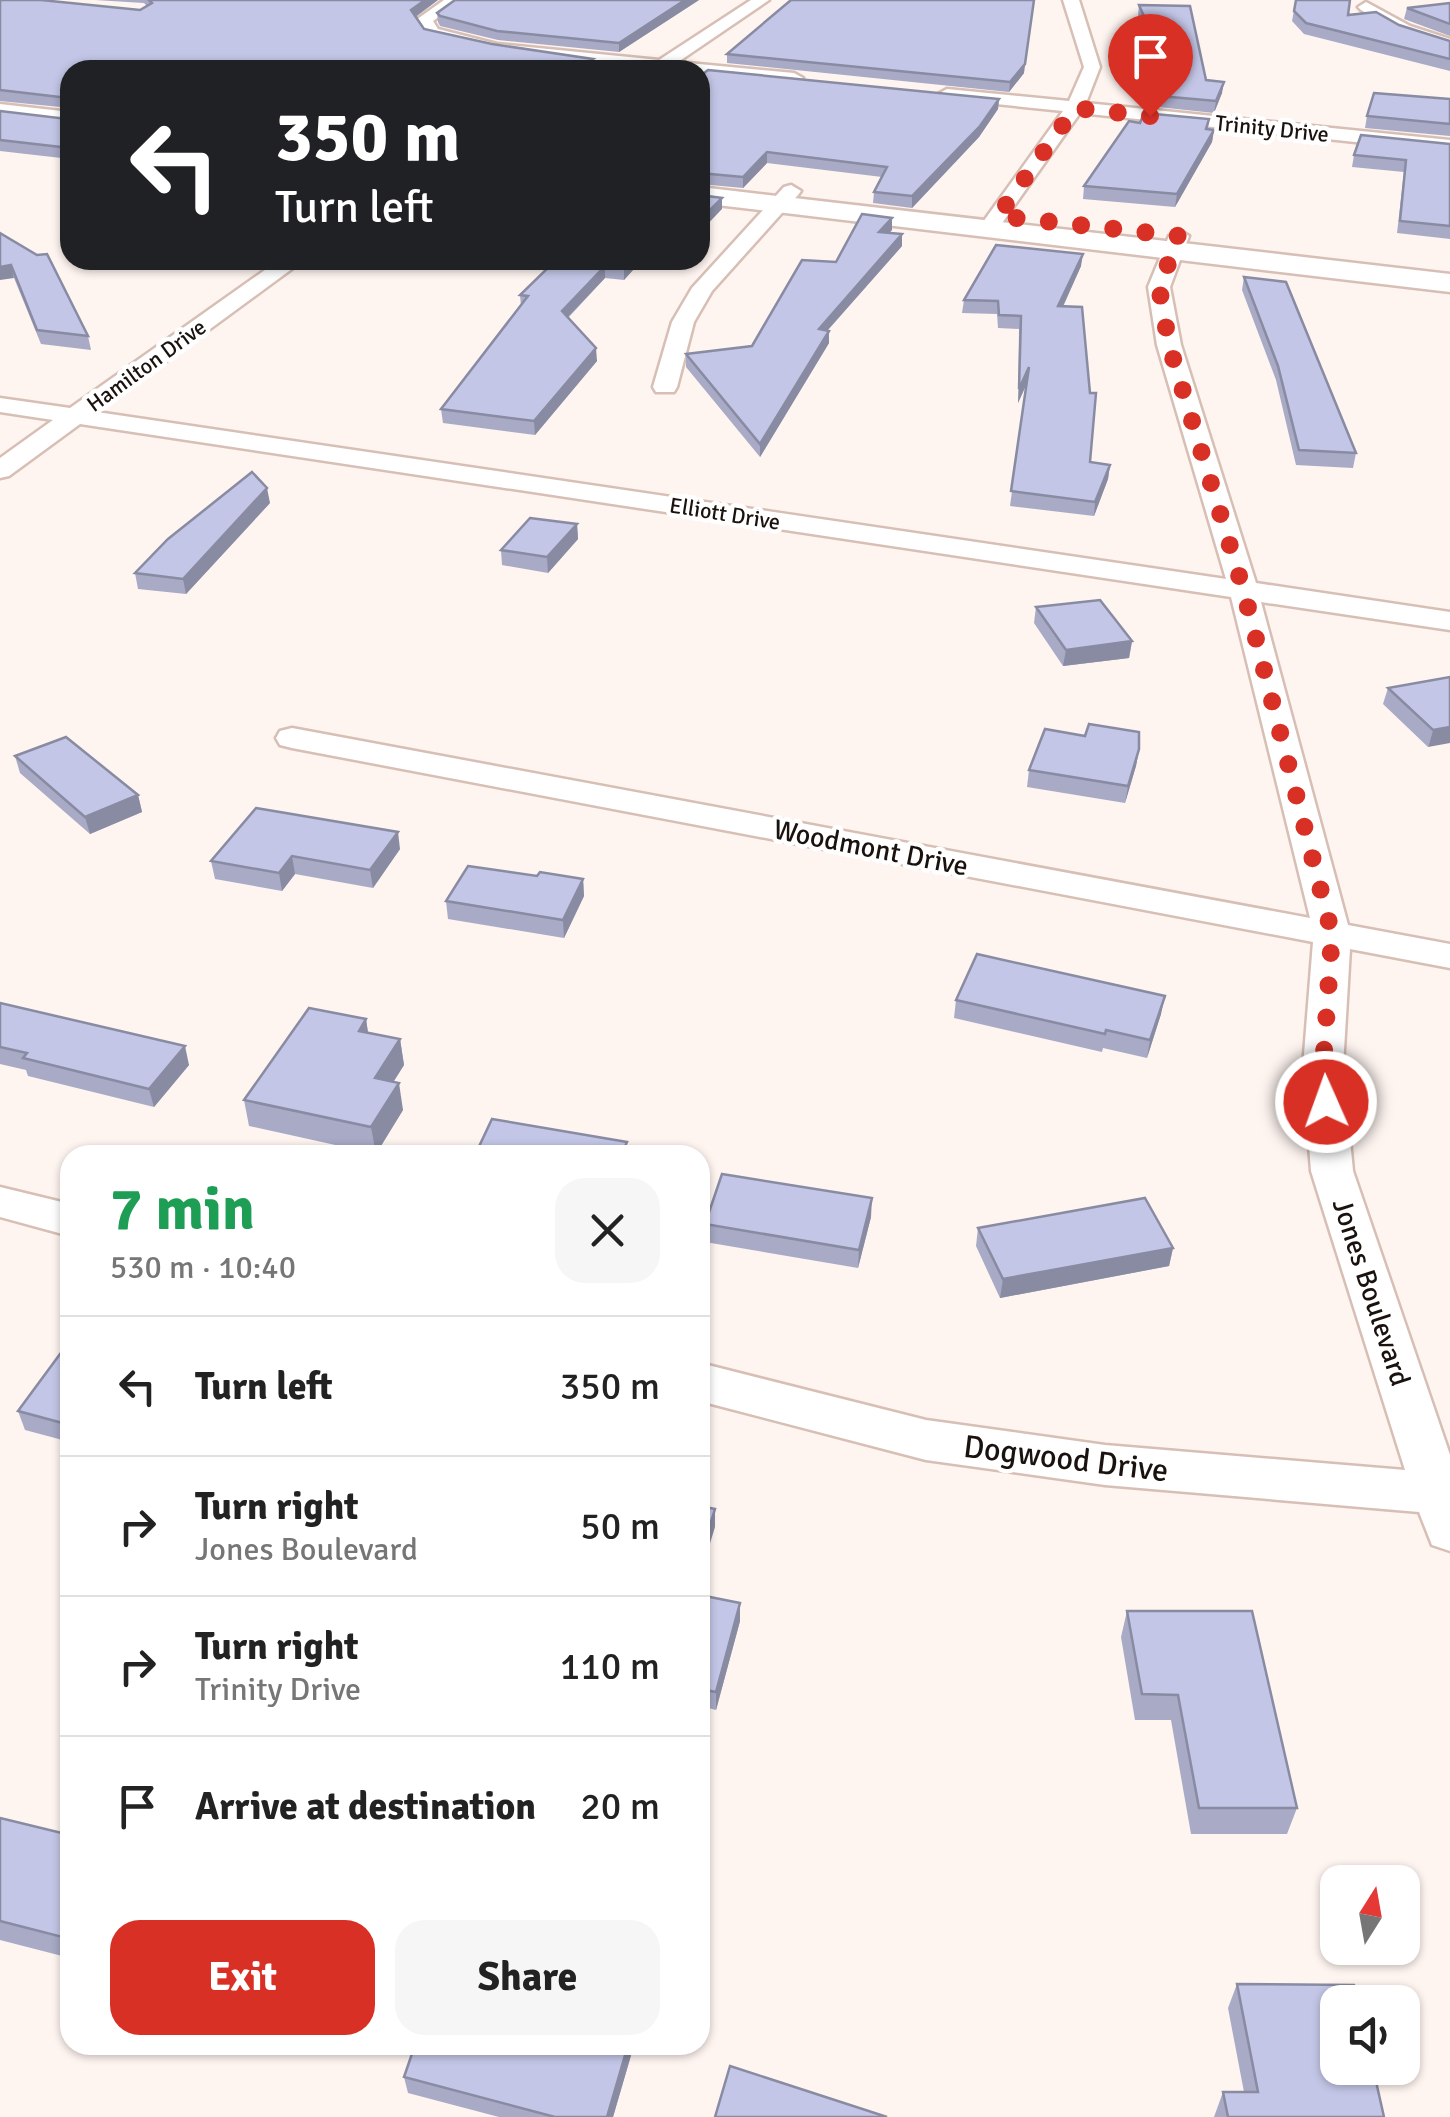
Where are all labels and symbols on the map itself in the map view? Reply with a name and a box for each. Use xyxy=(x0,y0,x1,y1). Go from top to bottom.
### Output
pin xyxy=(1108,14,1193,117)
street label: Trinity Drive xyxy=(1214,109,1330,148)
street label: Hamilton Drive xyxy=(81,313,211,418)
street label: Elliott Drive xyxy=(668,491,782,536)
street label: Woodmont Drive xyxy=(771,812,971,884)
position arrow xyxy=(1274,1050,1378,1154)
street label: Jones Boulevard xyxy=(1325,1194,1417,1390)
street label: Dogwood Drive xyxy=(961,1427,1170,1490)
north arrow xyxy=(1320,1865,1420,1965)

